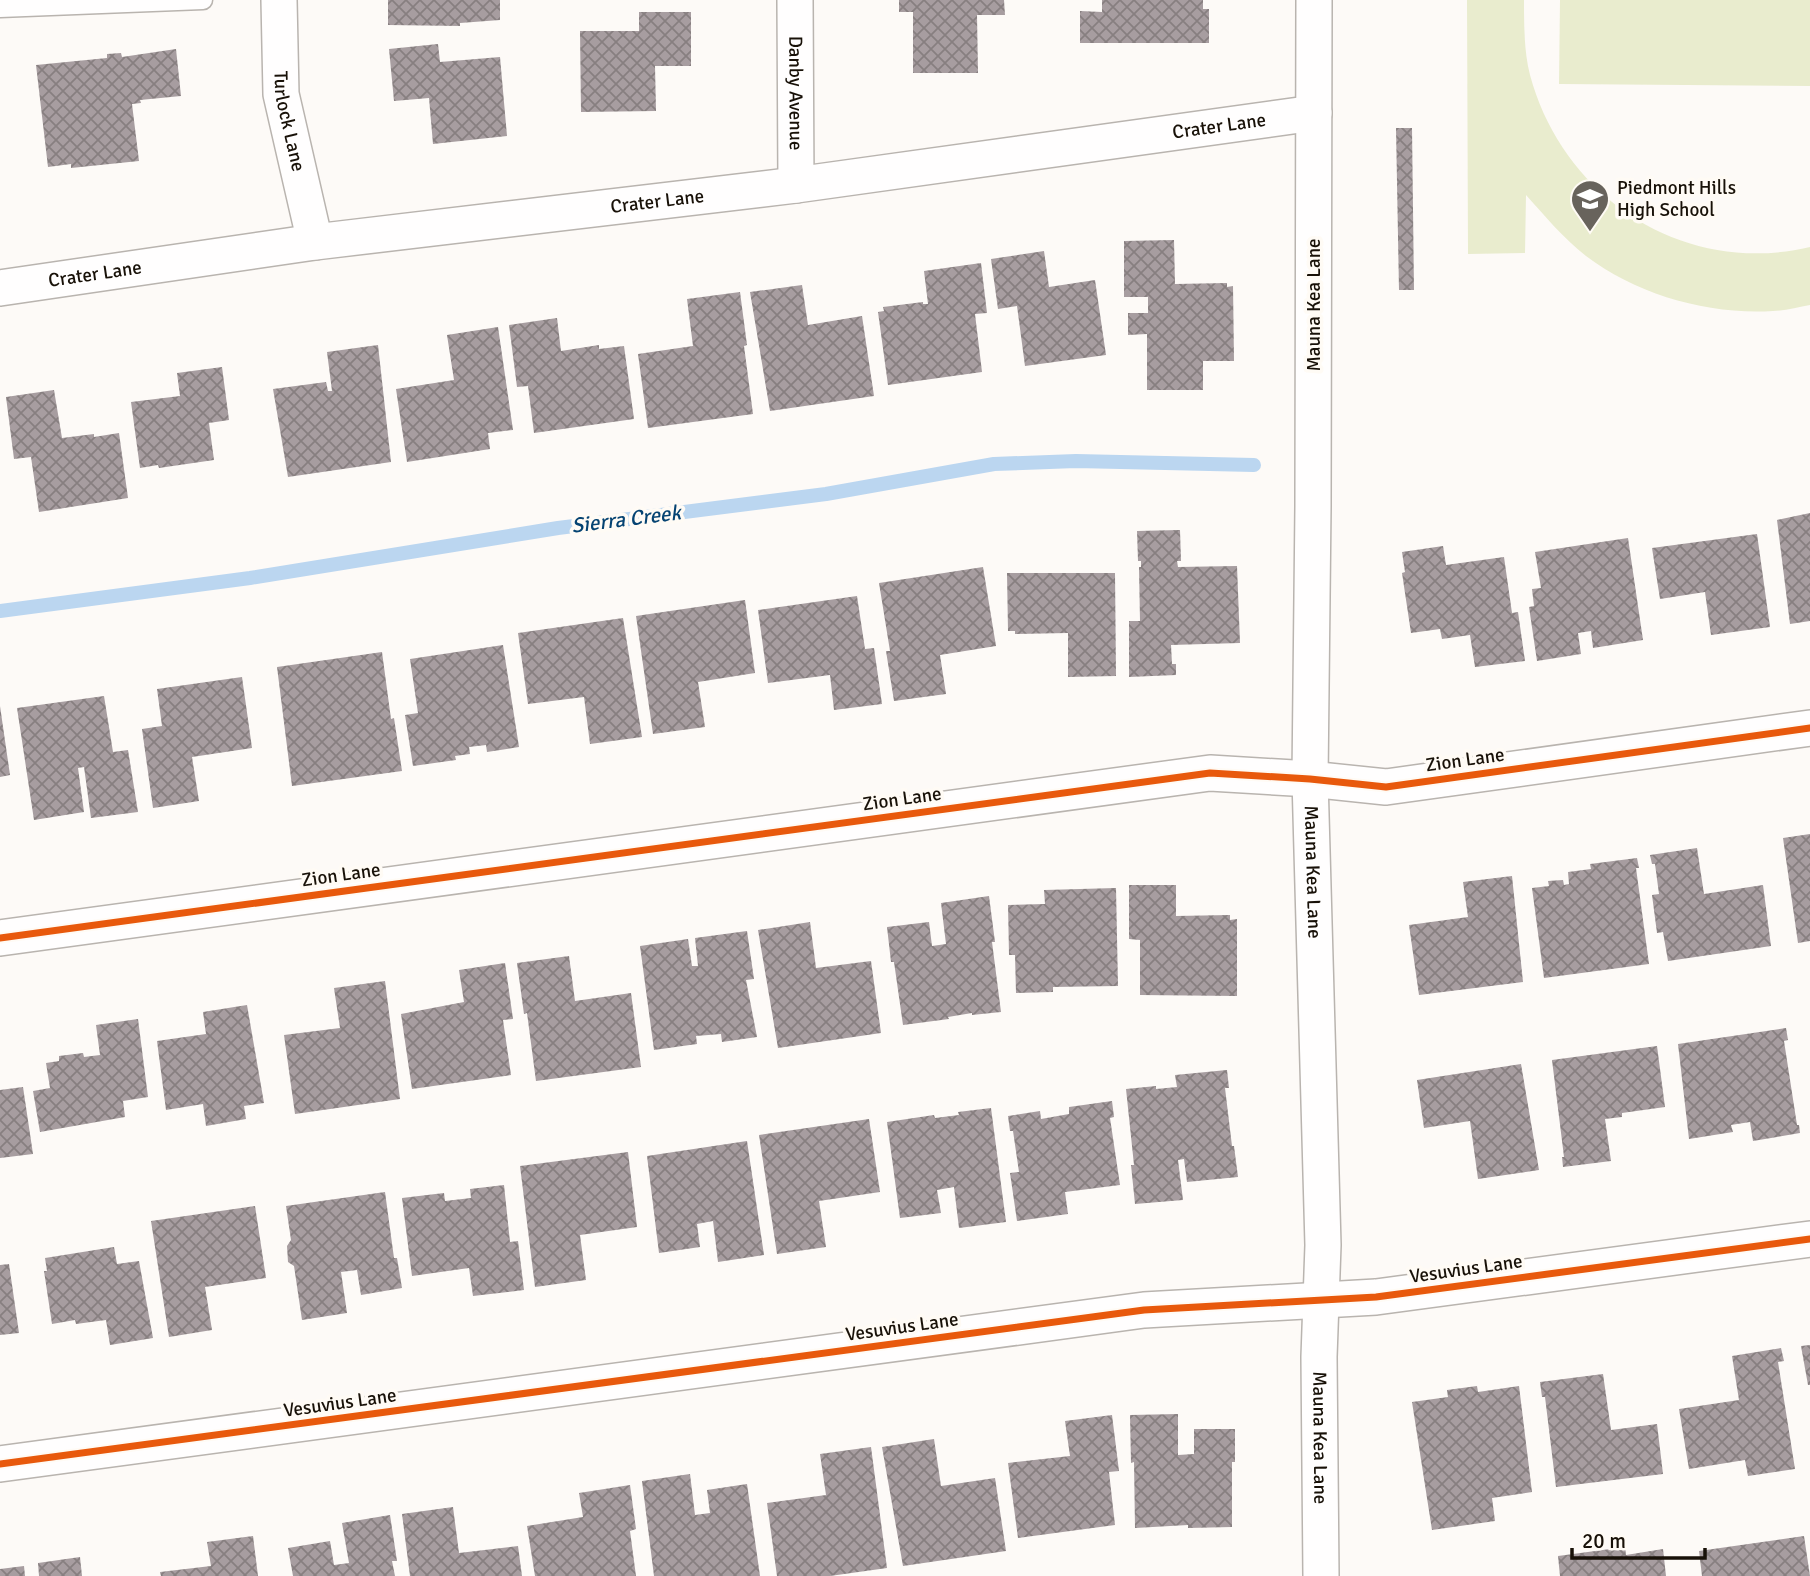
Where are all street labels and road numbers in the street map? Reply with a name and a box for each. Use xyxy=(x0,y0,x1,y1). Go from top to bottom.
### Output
street label: Danby Avenue xyxy=(783,36,808,150)
street label: Turlock Lane xyxy=(269,71,310,174)
street label: Crater Lane xyxy=(1171,108,1268,145)
street label: Crater Lane xyxy=(609,184,705,219)
street label: Mauna Kea Lane xyxy=(1302,238,1326,372)
street label: Crater Lane xyxy=(47,255,143,293)
street label: Zion Lane xyxy=(1424,743,1506,777)
street label: Zion Lane xyxy=(861,782,943,816)
street label: Mauna Kea Lane xyxy=(1299,805,1326,939)
street label: Zion Lane xyxy=(300,858,382,892)
street label: Vesuvius Lane xyxy=(1408,1249,1524,1289)
street label: Vesuvius Lane xyxy=(844,1307,960,1347)
street label: Mauna Kea Lane xyxy=(1307,1371,1332,1504)
street label: Vesuvius Lane xyxy=(282,1383,398,1423)

